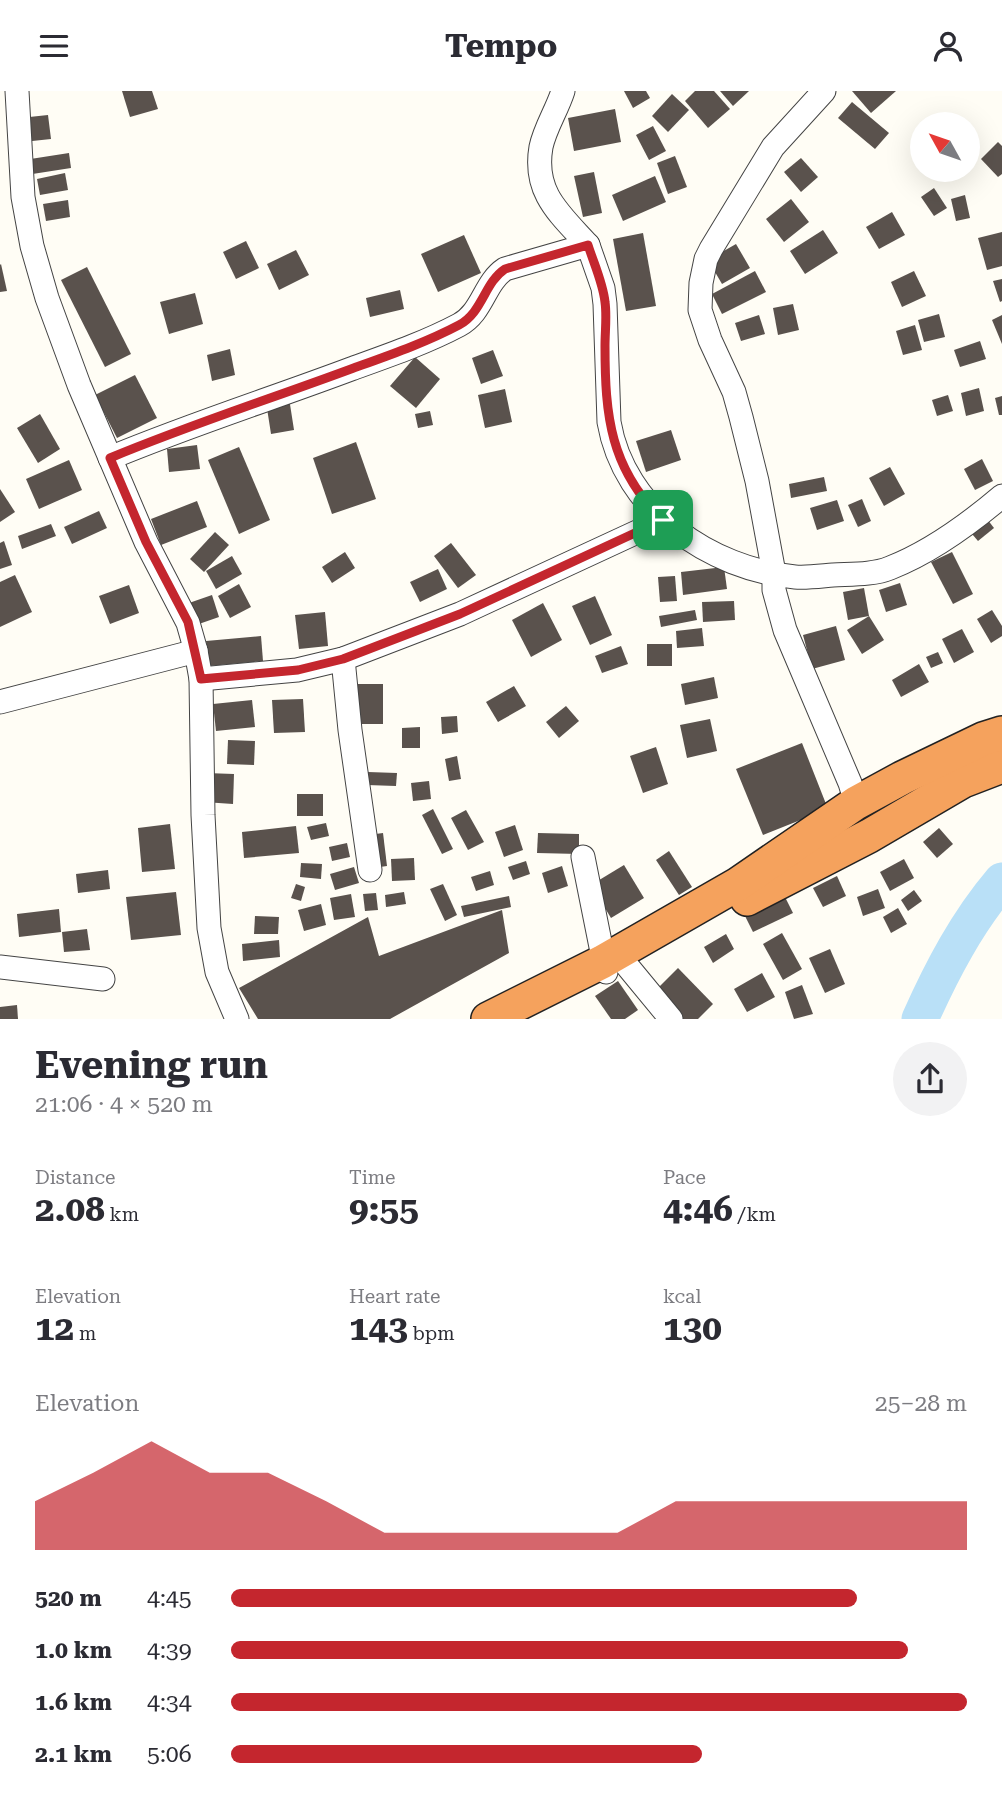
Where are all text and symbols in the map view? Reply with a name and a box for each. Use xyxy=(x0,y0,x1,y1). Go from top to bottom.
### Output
icon: menu xyxy=(35,27,73,65)
text: Tempo xyxy=(445,27,557,65)
icon: person xyxy=(929,27,967,65)
north arrow xyxy=(910,112,980,182)
map controls xyxy=(910,112,980,182)
pin xyxy=(633,490,693,550)
icon: arrive xyxy=(644,501,682,539)
button: share xyxy=(893,1042,967,1116)
text: Evening run xyxy=(35,1043,268,1087)
text: 21:06 · 4 × 520 m xyxy=(35,1091,213,1118)
text: Distance xyxy=(35,1166,115,1189)
text: Time xyxy=(349,1166,396,1189)
text: Pace xyxy=(663,1166,706,1189)
text: 2.08 xyxy=(35,1189,105,1230)
text: 9:55 xyxy=(349,1189,419,1230)
text: 4:46 xyxy=(663,1189,733,1230)
text: km xyxy=(105,1203,139,1226)
text: /km xyxy=(733,1203,776,1226)
text: Elevation xyxy=(35,1285,121,1308)
text: Heart rate xyxy=(349,1285,440,1308)
text: kcal xyxy=(663,1285,701,1308)
text: 12 xyxy=(35,1308,74,1349)
text: 143 xyxy=(349,1308,408,1349)
text: 130 xyxy=(663,1308,722,1349)
text: m xyxy=(74,1322,96,1345)
text: bpm xyxy=(408,1322,455,1345)
text: Elevation xyxy=(35,1390,139,1417)
text: 25–28 m xyxy=(875,1390,967,1417)
text: 520 m xyxy=(35,1585,102,1612)
text: 4:45 xyxy=(147,1585,192,1612)
text: 1.0 km xyxy=(35,1637,112,1664)
text: 4:39 xyxy=(147,1637,192,1664)
text: 1.6 km xyxy=(35,1689,112,1716)
text: 4:34 xyxy=(147,1689,192,1716)
text: 2.1 km xyxy=(35,1741,112,1768)
text: 5:06 xyxy=(147,1741,192,1768)

